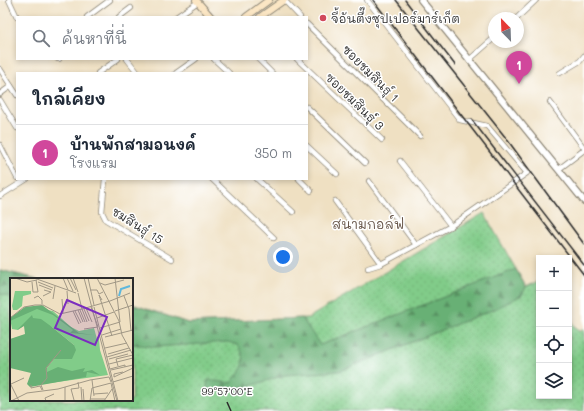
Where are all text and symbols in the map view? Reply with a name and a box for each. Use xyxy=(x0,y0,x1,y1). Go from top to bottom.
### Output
place label: จี้อันตึ๊งซุปเปอร์มาร์เก็ต xyxy=(331,6,460,29)
north arrow xyxy=(488,12,524,48)
marker: จี้อันตึ๊งซุปเปอร์มาร์เก็ต xyxy=(318,13,328,23)
search box xyxy=(16,16,308,60)
icon: search xyxy=(30,27,52,49)
text: ค้นหาที่นี่ xyxy=(62,28,127,48)
street label: ซอยชมสินธุ์ 1 xyxy=(337,41,403,107)
pin: 1 xyxy=(506,51,532,84)
street label: ซอยชมสินธุ์ 3 xyxy=(320,69,388,135)
text: ใกล้เคียง xyxy=(32,87,106,109)
text: บ้านพักสามอนงค์ xyxy=(70,134,196,154)
text: 1 xyxy=(42,144,48,161)
text: 350 m xyxy=(254,144,292,161)
text: โรงแรม xyxy=(70,154,117,171)
street label: ชมสินธุ์ 15 xyxy=(108,203,167,250)
district label: สนามกอล์ฟ xyxy=(332,215,404,232)
your location xyxy=(273,247,293,267)
map controls xyxy=(536,255,572,399)
button: + xyxy=(536,255,572,291)
inset map xyxy=(10,278,133,401)
button: − xyxy=(536,291,572,327)
button: locate xyxy=(536,327,572,363)
button: layers xyxy=(536,363,572,399)
text: 99°57'00"E xyxy=(202,384,253,398)

